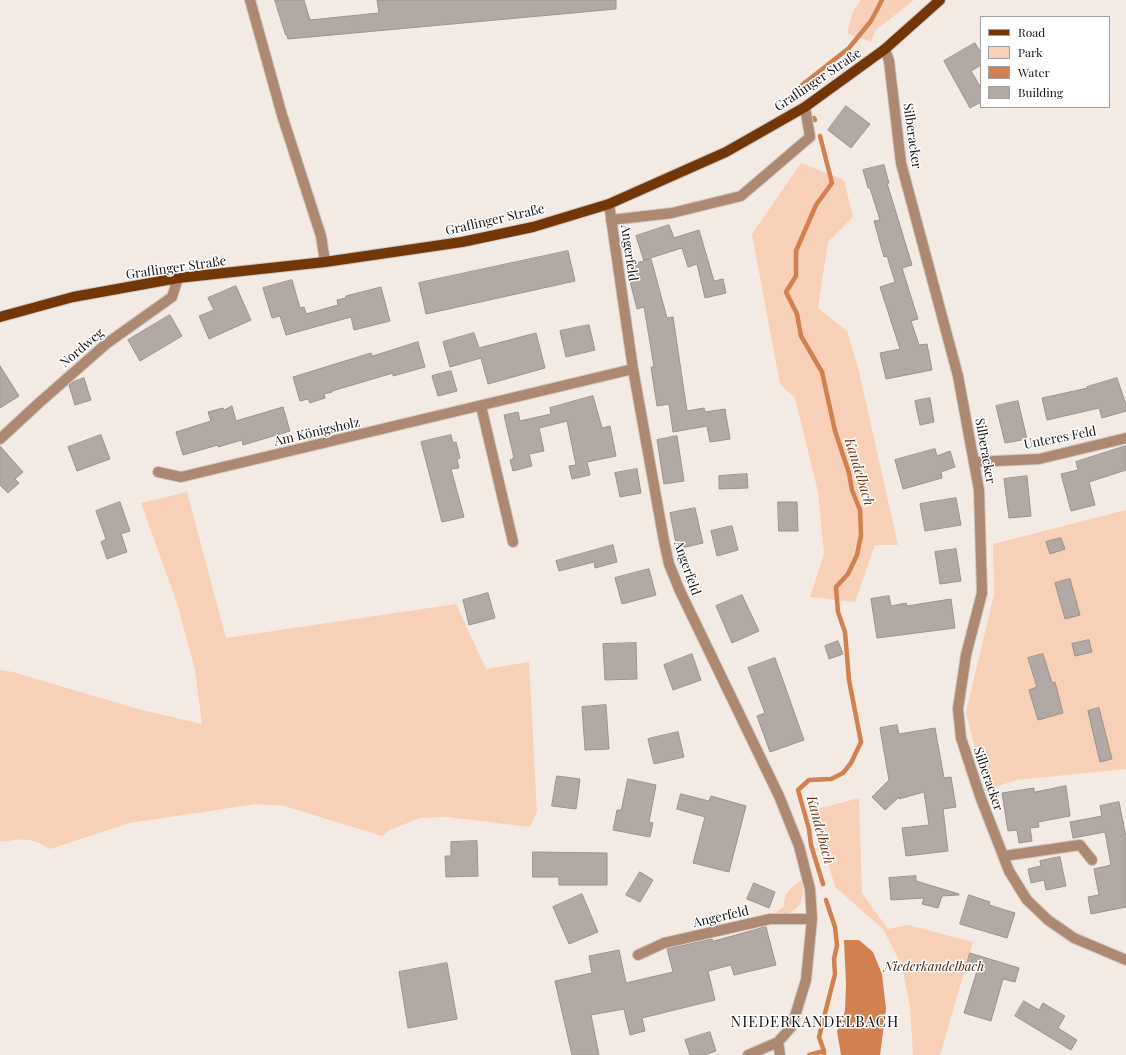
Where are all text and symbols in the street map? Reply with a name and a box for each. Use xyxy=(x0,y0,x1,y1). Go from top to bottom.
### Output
legend xyxy=(980,16,1110,108)
text: Road xyxy=(1018,24,1045,40)
text: Park xyxy=(1018,44,1043,60)
street label: Graflinger Straße xyxy=(772,45,864,115)
text: Water xyxy=(1018,64,1050,80)
text: Building xyxy=(1018,84,1063,100)
street label: Silberacker xyxy=(900,102,924,170)
street label: Graflinger Straße xyxy=(444,201,546,239)
street label: Angerfeld xyxy=(617,224,641,282)
street label: Graflinger Straße xyxy=(125,253,227,283)
street label: Nordweg xyxy=(57,325,107,371)
street label: Am Königsholz xyxy=(273,415,361,449)
street label: Silberacker xyxy=(972,417,998,485)
street label: Unteres Feld xyxy=(1022,423,1098,453)
water label: Kandelbach xyxy=(841,436,877,508)
street label: Angerfeld xyxy=(670,539,704,597)
street label: Silberacker xyxy=(970,745,1006,813)
water label: Kandelbach xyxy=(803,794,837,866)
street label: Angerfeld xyxy=(692,903,750,931)
park label: Niederkandelbach xyxy=(884,959,984,975)
district label: NIEDERKANDELBACH xyxy=(731,1013,899,1031)

